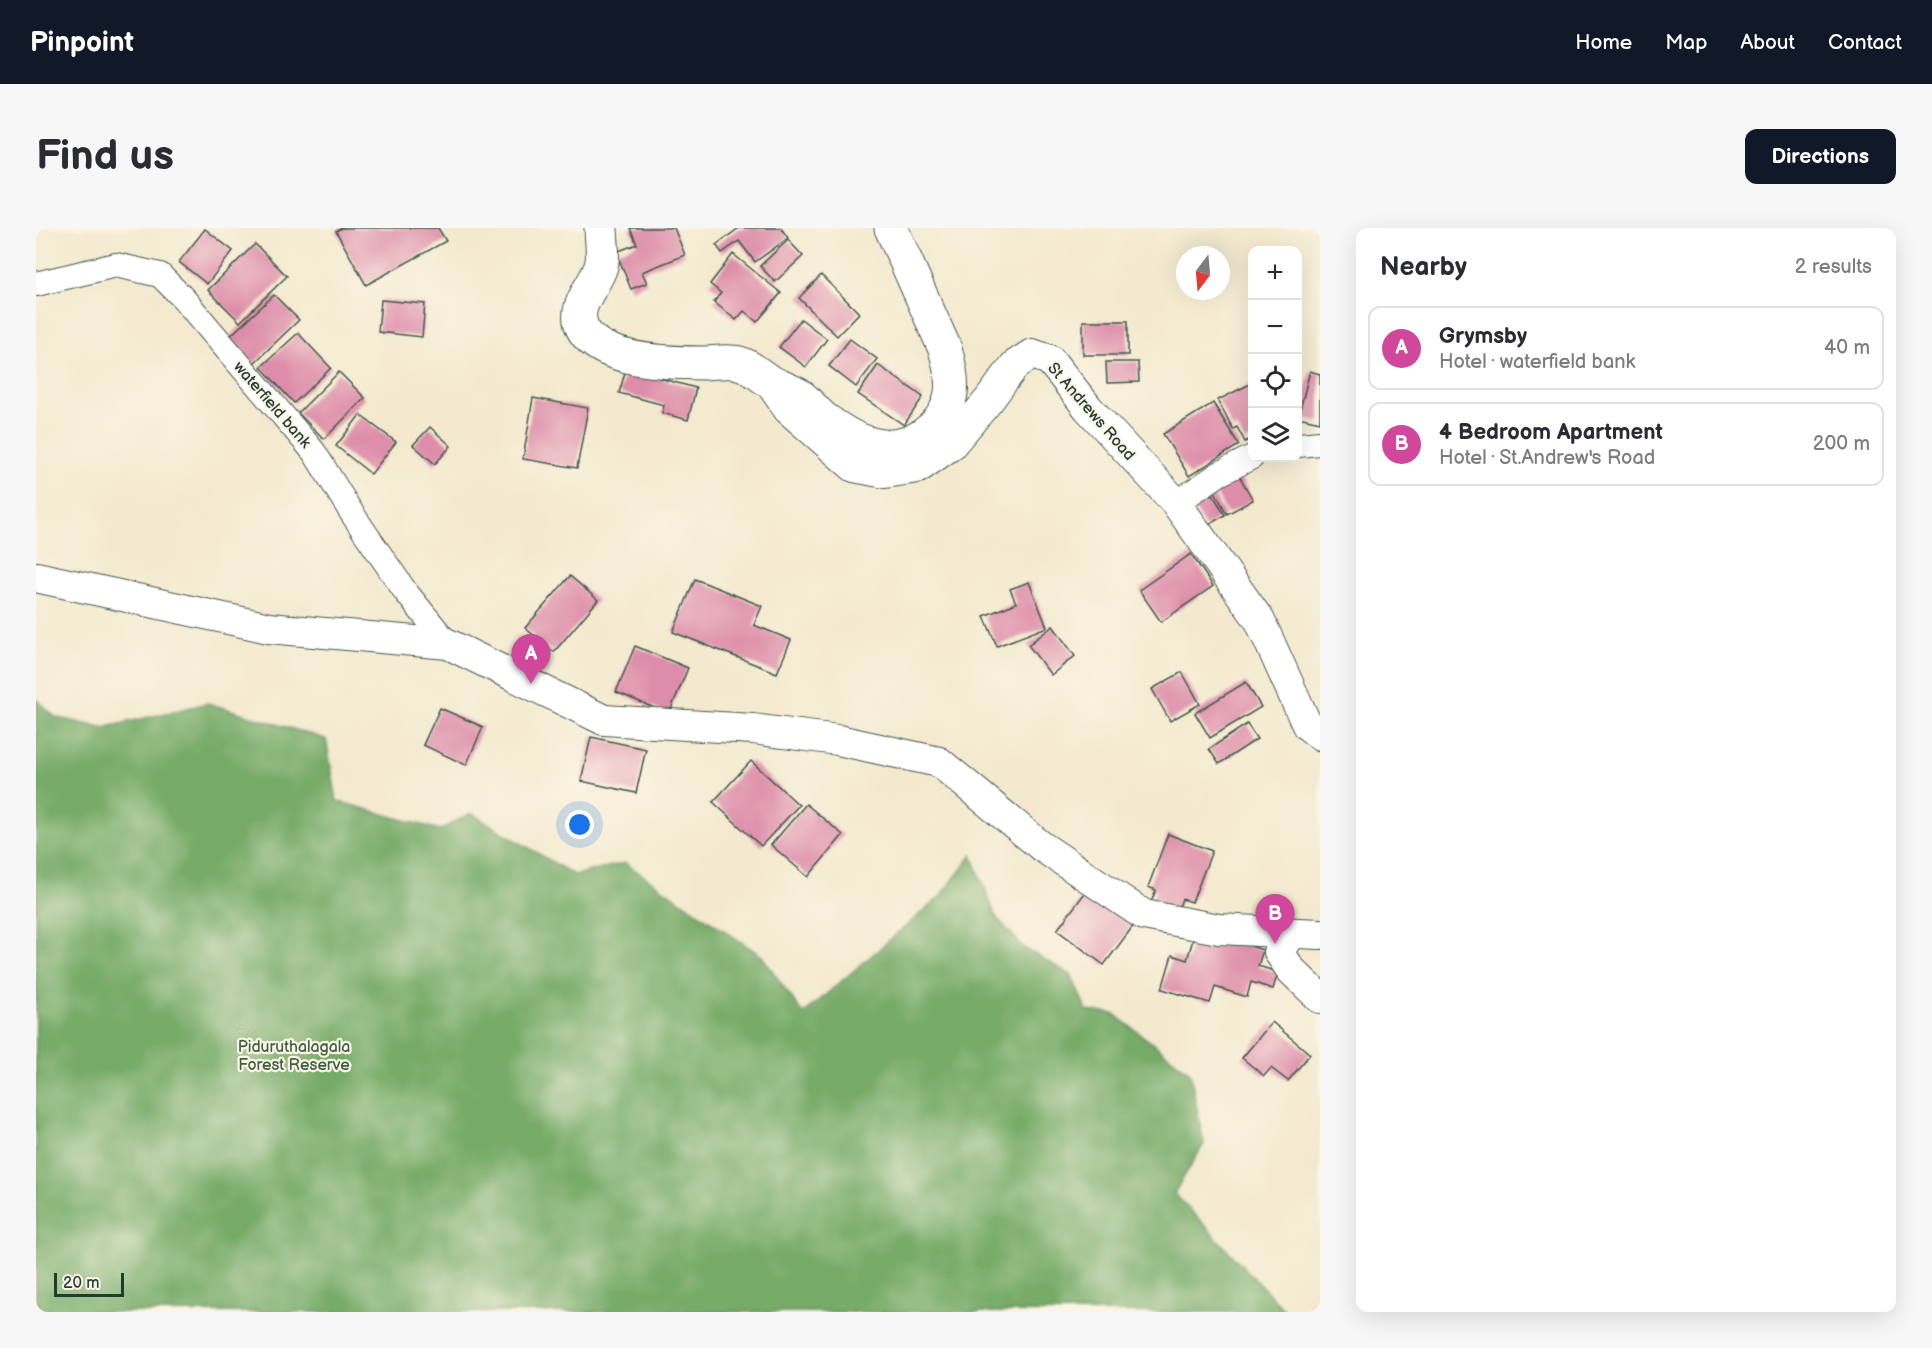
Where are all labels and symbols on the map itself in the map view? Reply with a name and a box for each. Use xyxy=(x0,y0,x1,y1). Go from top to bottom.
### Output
north arrow xyxy=(1176,246,1230,300)
street label: waterfield bank xyxy=(229,358,315,452)
street label: St Andrews Road xyxy=(1043,359,1139,465)
pin: A xyxy=(512,634,550,684)
your location xyxy=(565,810,594,839)
pin: B xyxy=(1256,894,1294,944)
park label: Piduruthalagala Forest Reserve xyxy=(238,1038,350,1075)
scale bar xyxy=(54,1270,124,1298)

